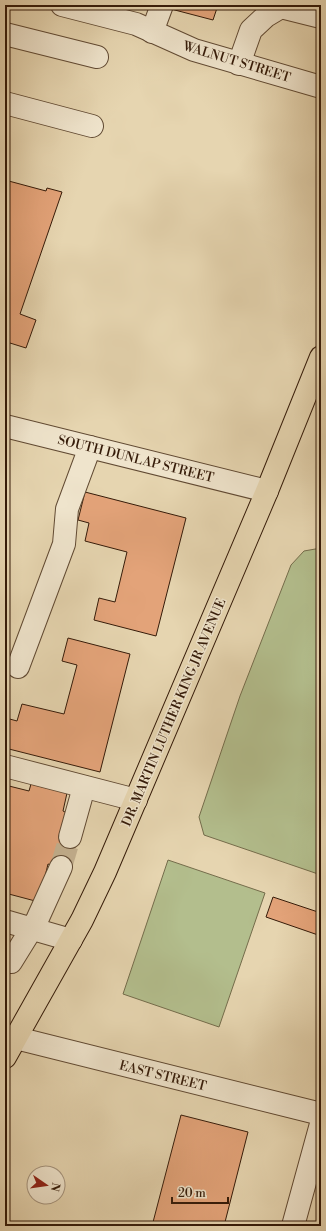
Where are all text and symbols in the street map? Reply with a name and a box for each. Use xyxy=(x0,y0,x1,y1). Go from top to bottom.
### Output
street label: WALNUT STREET xyxy=(180,38,292,86)
street label: SOUTH DUNLAP STREET xyxy=(56,432,216,486)
street label: DR. MARTIN LUTHER KING JR AVENUE xyxy=(118,596,229,829)
street label: EAST STREET xyxy=(117,1057,208,1095)
north arrow xyxy=(26,1165,66,1205)
scale bar xyxy=(172,1179,228,1205)
text: N xyxy=(47,1181,63,1193)
text: 20 m xyxy=(178,1186,206,1201)

